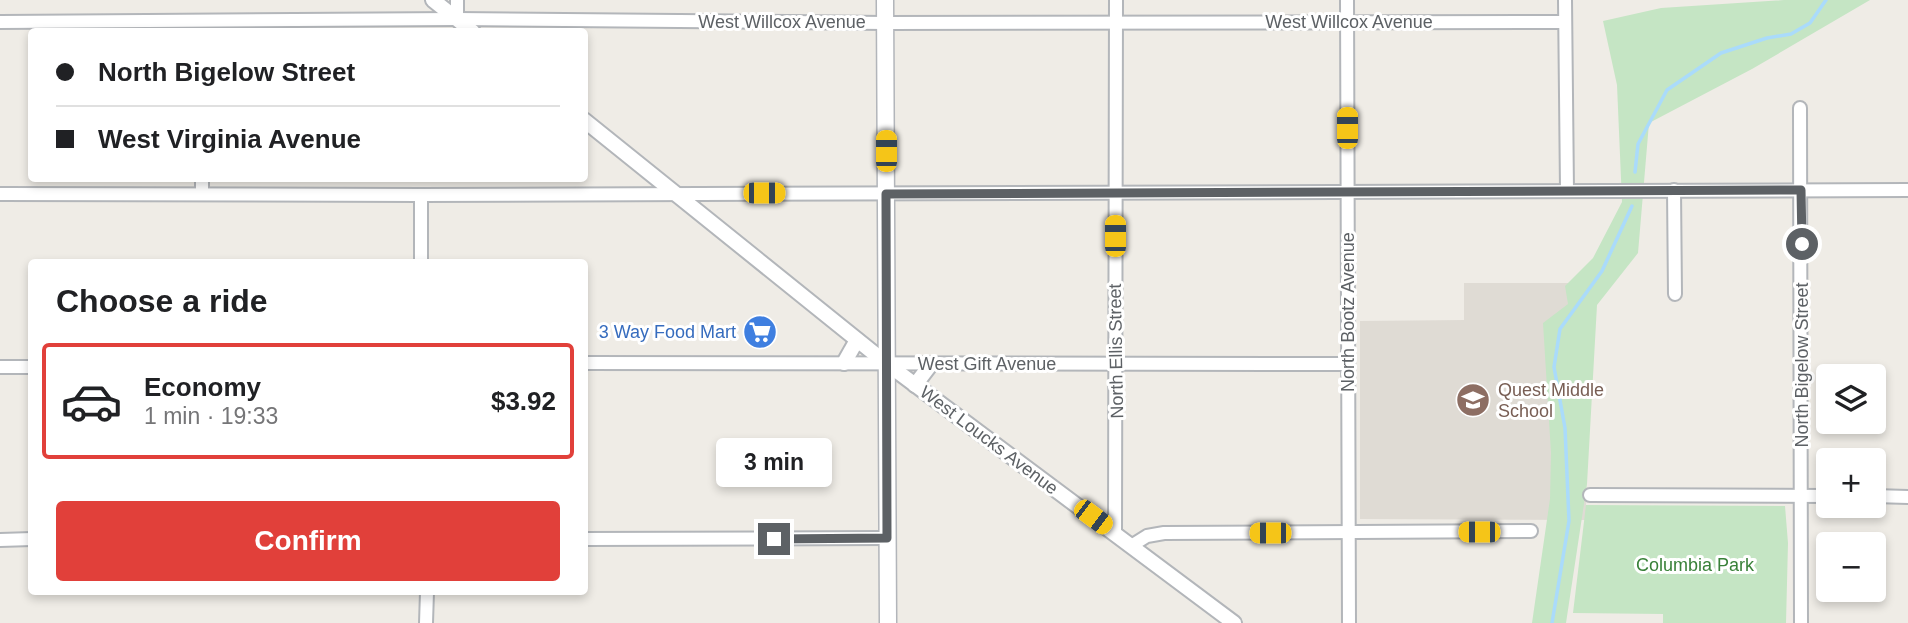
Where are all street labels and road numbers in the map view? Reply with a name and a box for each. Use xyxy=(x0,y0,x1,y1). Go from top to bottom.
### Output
street label: West Willcox Avenue xyxy=(698,12,866,32)
street label: West Willcox Avenue xyxy=(1265,12,1433,32)
street label: North Bootz Avenue xyxy=(1338,232,1358,392)
street label: North Bigelow Street xyxy=(1792,282,1812,448)
street label: North Ellis Street xyxy=(1105,283,1127,419)
street label: West Gift Avenue xyxy=(918,354,1056,374)
street label: West Loucks Avenue xyxy=(916,382,1062,498)

